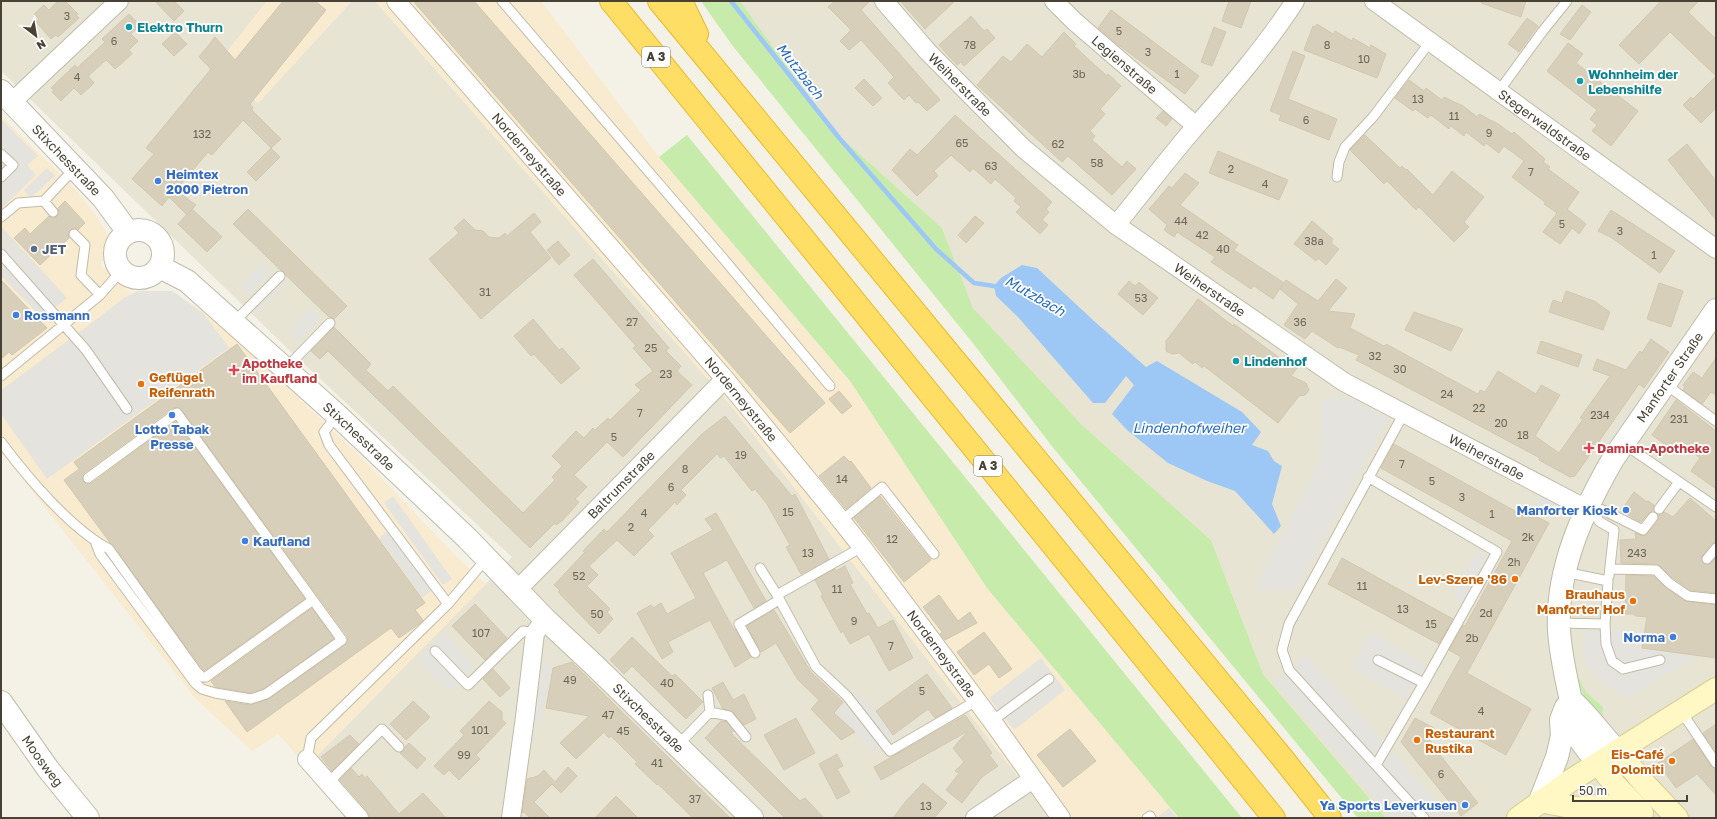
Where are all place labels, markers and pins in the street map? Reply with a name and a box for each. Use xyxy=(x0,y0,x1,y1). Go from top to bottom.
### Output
place label: Elektro Thurn xyxy=(137,19,223,35)
marker: Elektro Thurn xyxy=(124,22,134,32)
place label: Wohnheim der Lebenshilfe xyxy=(1588,66,1678,97)
marker: Wohnheim der Lebenshilfe xyxy=(1575,76,1585,86)
place label: Heimtex 2000 Pietron xyxy=(166,166,248,197)
marker: Heimtex 2000 Pietron xyxy=(153,176,163,186)
place label: JET xyxy=(42,241,67,257)
marker: JET xyxy=(29,244,39,254)
place label: Rossmann xyxy=(24,307,90,323)
marker: Rossmann xyxy=(11,310,21,320)
place label: Lindenhof xyxy=(1244,353,1307,369)
place label: Apotheke im Kaufland xyxy=(242,355,317,386)
marker: Lindenhof xyxy=(1231,356,1241,366)
marker: Apotheke im Kaufland xyxy=(229,365,239,375)
place label: Geflügel Reifenrath xyxy=(149,369,215,400)
marker: Geflügel Reifenrath xyxy=(136,379,146,389)
marker: Lotto Tabak Presse xyxy=(167,410,177,420)
place label: Lotto Tabak Presse xyxy=(135,421,210,452)
place label: Damian-Apotheke xyxy=(1597,440,1710,456)
marker: Damian-Apotheke xyxy=(1584,443,1594,453)
place label: Manforter Kiosk xyxy=(1516,502,1618,518)
marker: Manforter Kiosk xyxy=(1621,505,1631,515)
place label: Kaufland xyxy=(253,533,310,549)
marker: Kaufland xyxy=(240,536,250,546)
place label: Lev-Szene '86 xyxy=(1418,571,1507,587)
marker: Lev-Szene '86 xyxy=(1510,574,1520,584)
place label: Brauhaus Manforter Hof xyxy=(1537,586,1625,617)
marker: Brauhaus Manforter Hof xyxy=(1628,596,1638,606)
place label: Norma xyxy=(1623,629,1665,645)
marker: Norma xyxy=(1668,632,1678,642)
place label: Restaurant Rustika xyxy=(1425,725,1495,756)
marker: Restaurant Rustika xyxy=(1412,735,1422,745)
place label: Eis-Café Dolomiti xyxy=(1611,746,1664,777)
marker: Eis-Café Dolomiti xyxy=(1667,756,1677,766)
place label: Ya Sports Leverkusen xyxy=(1319,797,1457,813)
marker: Ya Sports Leverkusen xyxy=(1460,800,1470,810)

